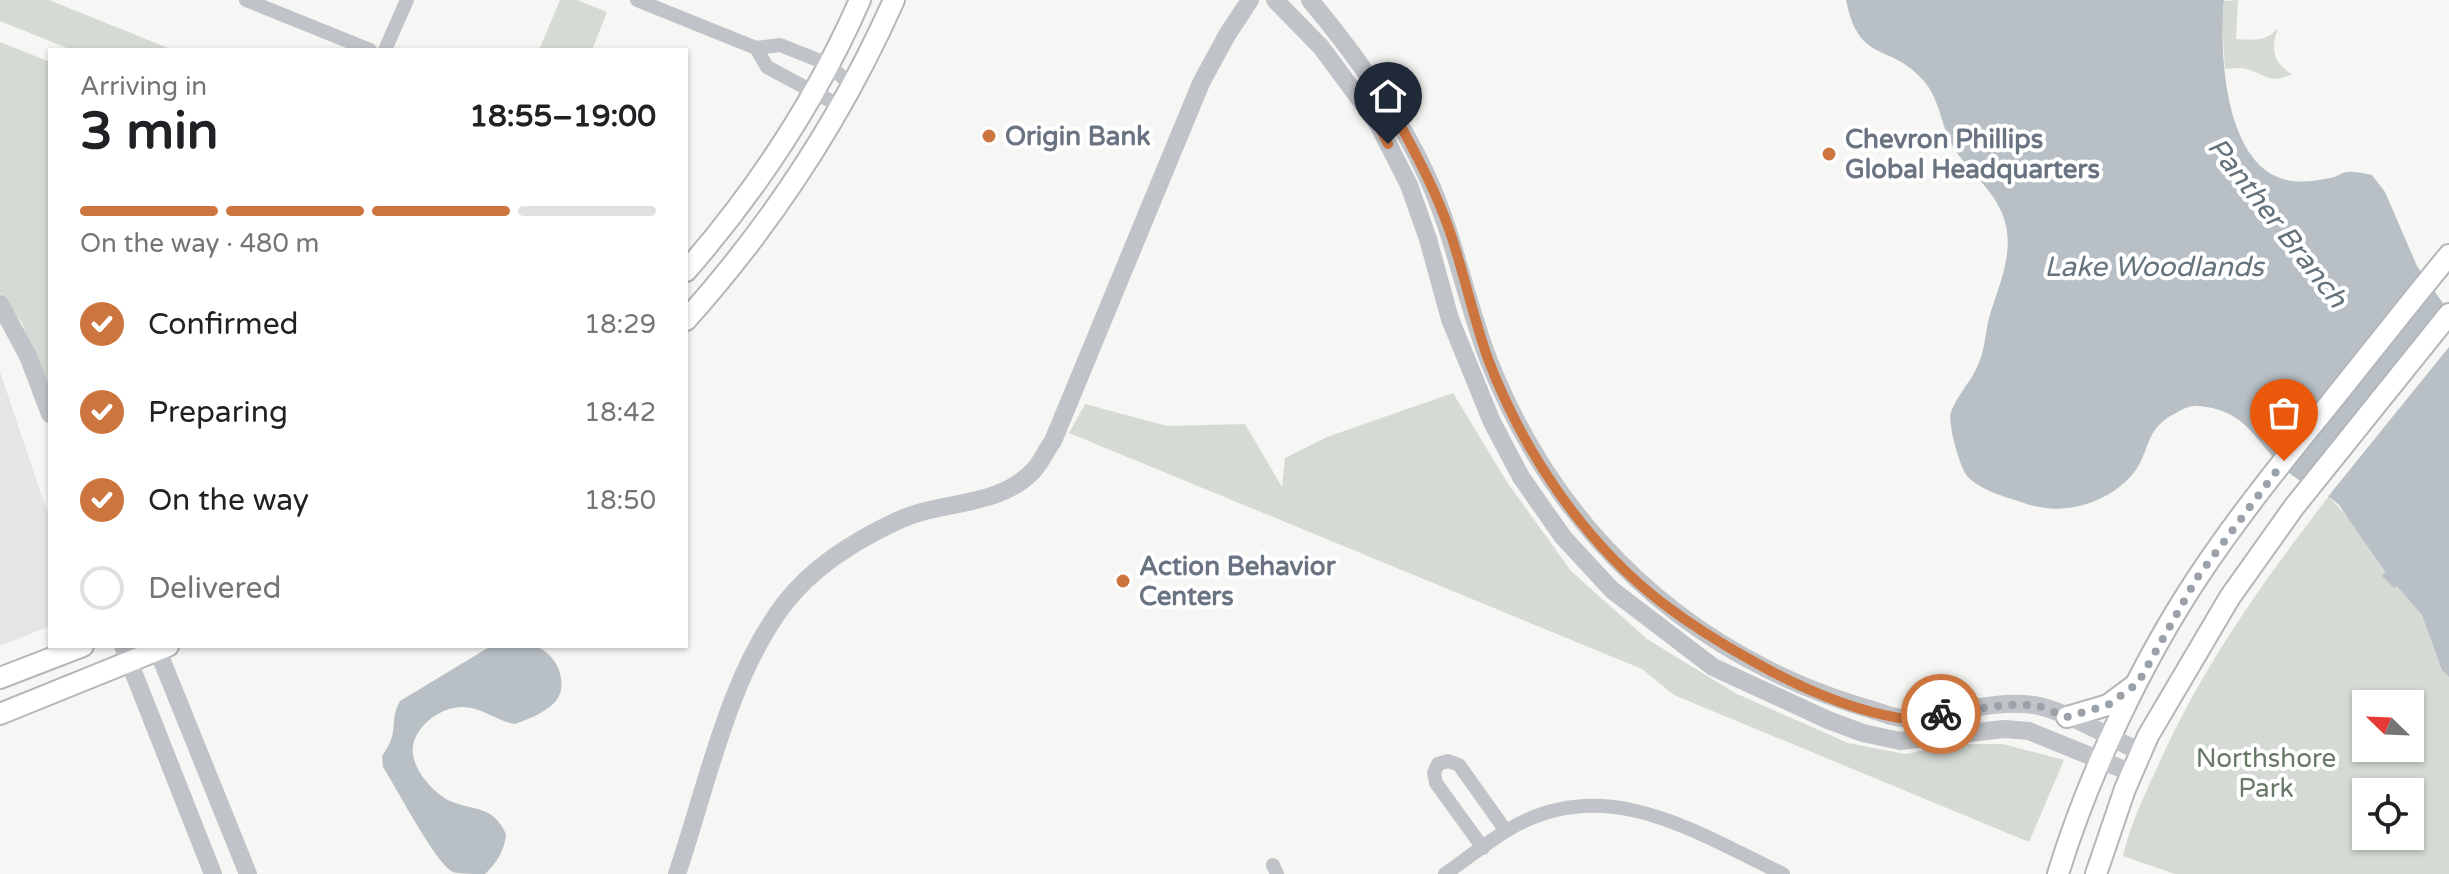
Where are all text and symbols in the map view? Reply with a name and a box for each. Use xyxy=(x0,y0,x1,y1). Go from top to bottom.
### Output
pin xyxy=(1354,62,1422,144)
text: Arriving in xyxy=(80,71,207,102)
icon: home xyxy=(1366,74,1410,118)
text: 18:55–19:00 xyxy=(469,98,656,135)
text: 3 min xyxy=(80,100,219,163)
place label: Origin Bank xyxy=(1005,121,1150,152)
place label: Chevron Phillips Global Headquarters xyxy=(1845,124,2100,185)
marker: Origin Bank xyxy=(980,127,998,145)
water label: Panther Branch xyxy=(2200,131,2355,315)
marker: Chevron Phillips Global Headquarters xyxy=(1820,145,1838,163)
text: On the way · 480 m xyxy=(80,228,319,259)
water label: Lake Woodlands xyxy=(2044,250,2265,284)
icon: check xyxy=(80,302,124,346)
text: Confirmed xyxy=(148,306,299,343)
text: 18:29 xyxy=(584,309,656,340)
pin xyxy=(2250,379,2318,461)
icon: check xyxy=(80,390,124,434)
icon: bag xyxy=(2262,391,2306,435)
text: Preparing xyxy=(148,394,288,431)
text: 18:42 xyxy=(584,397,656,428)
icon: check xyxy=(80,478,124,522)
text: On the way xyxy=(148,482,309,519)
text: 18:50 xyxy=(584,485,656,516)
place label: Action Behavior Centers xyxy=(1139,551,1337,612)
text: Delivered xyxy=(148,570,282,607)
marker: Action Behavior Centers xyxy=(1114,572,1132,590)
courier xyxy=(1901,674,1981,754)
north arrow xyxy=(2352,690,2424,762)
map controls xyxy=(2352,690,2424,850)
icon: bike xyxy=(1919,692,1963,736)
park label: Northshore Park xyxy=(2196,743,2336,804)
button: locate xyxy=(2352,778,2424,850)

